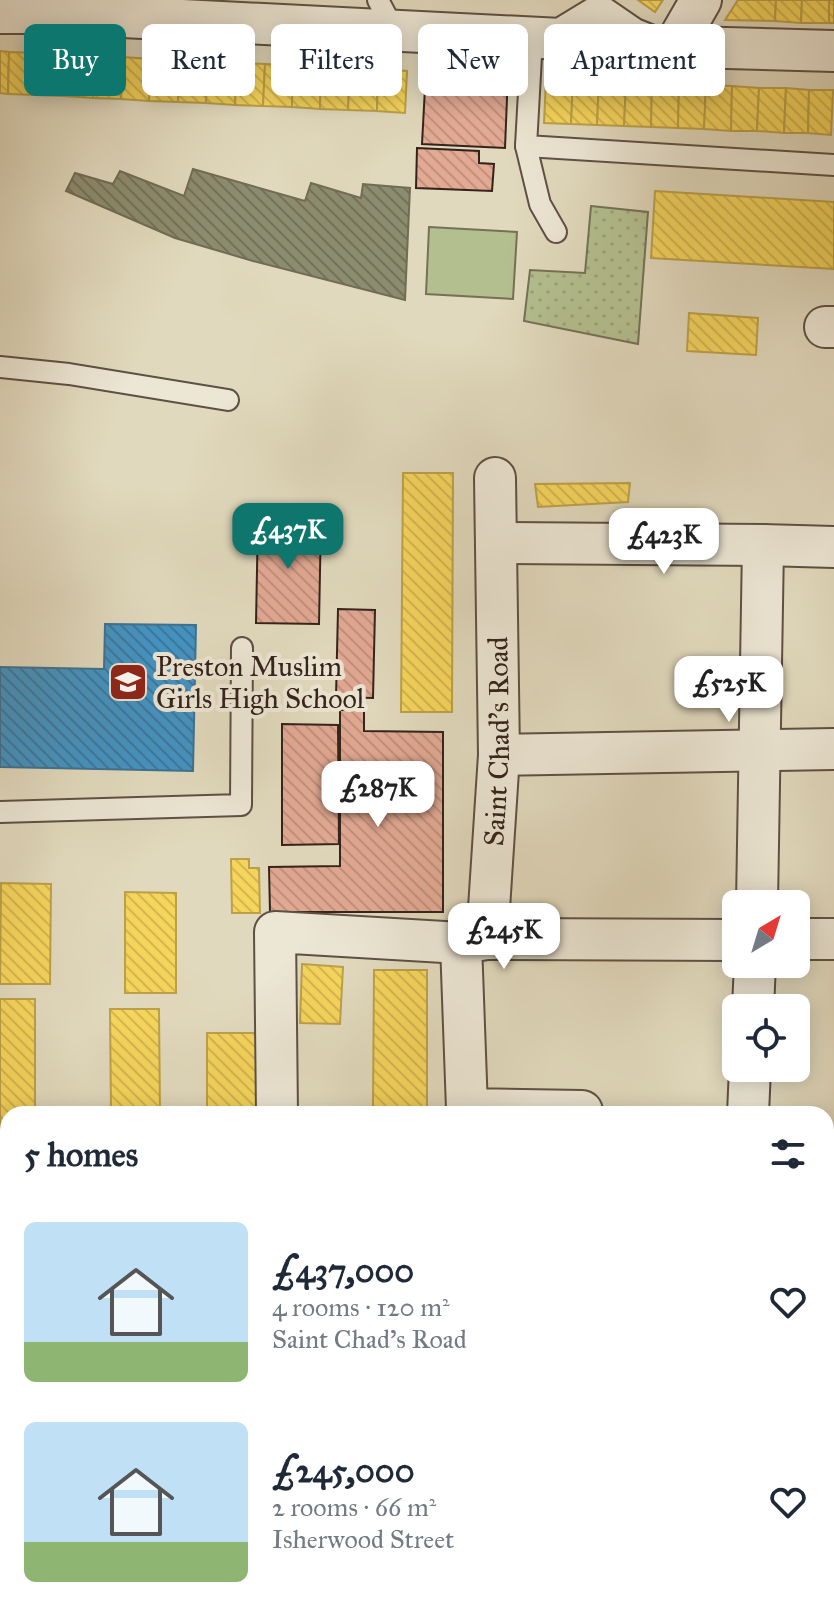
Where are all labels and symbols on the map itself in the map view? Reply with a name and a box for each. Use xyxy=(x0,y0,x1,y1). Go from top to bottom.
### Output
pin: £437K xyxy=(232,503,344,571)
pin: £423K xyxy=(608,508,720,576)
street label: Saint Chad's Road xyxy=(476,636,517,847)
place label: Preston Muslim Girls High School xyxy=(156,649,365,716)
pin: £525K xyxy=(673,656,785,724)
school or university icon: Preston Muslim Girls High School xyxy=(107,661,149,703)
pin: £287K xyxy=(322,761,434,829)
north arrow xyxy=(722,890,810,978)
pin: £245K xyxy=(448,903,560,971)

